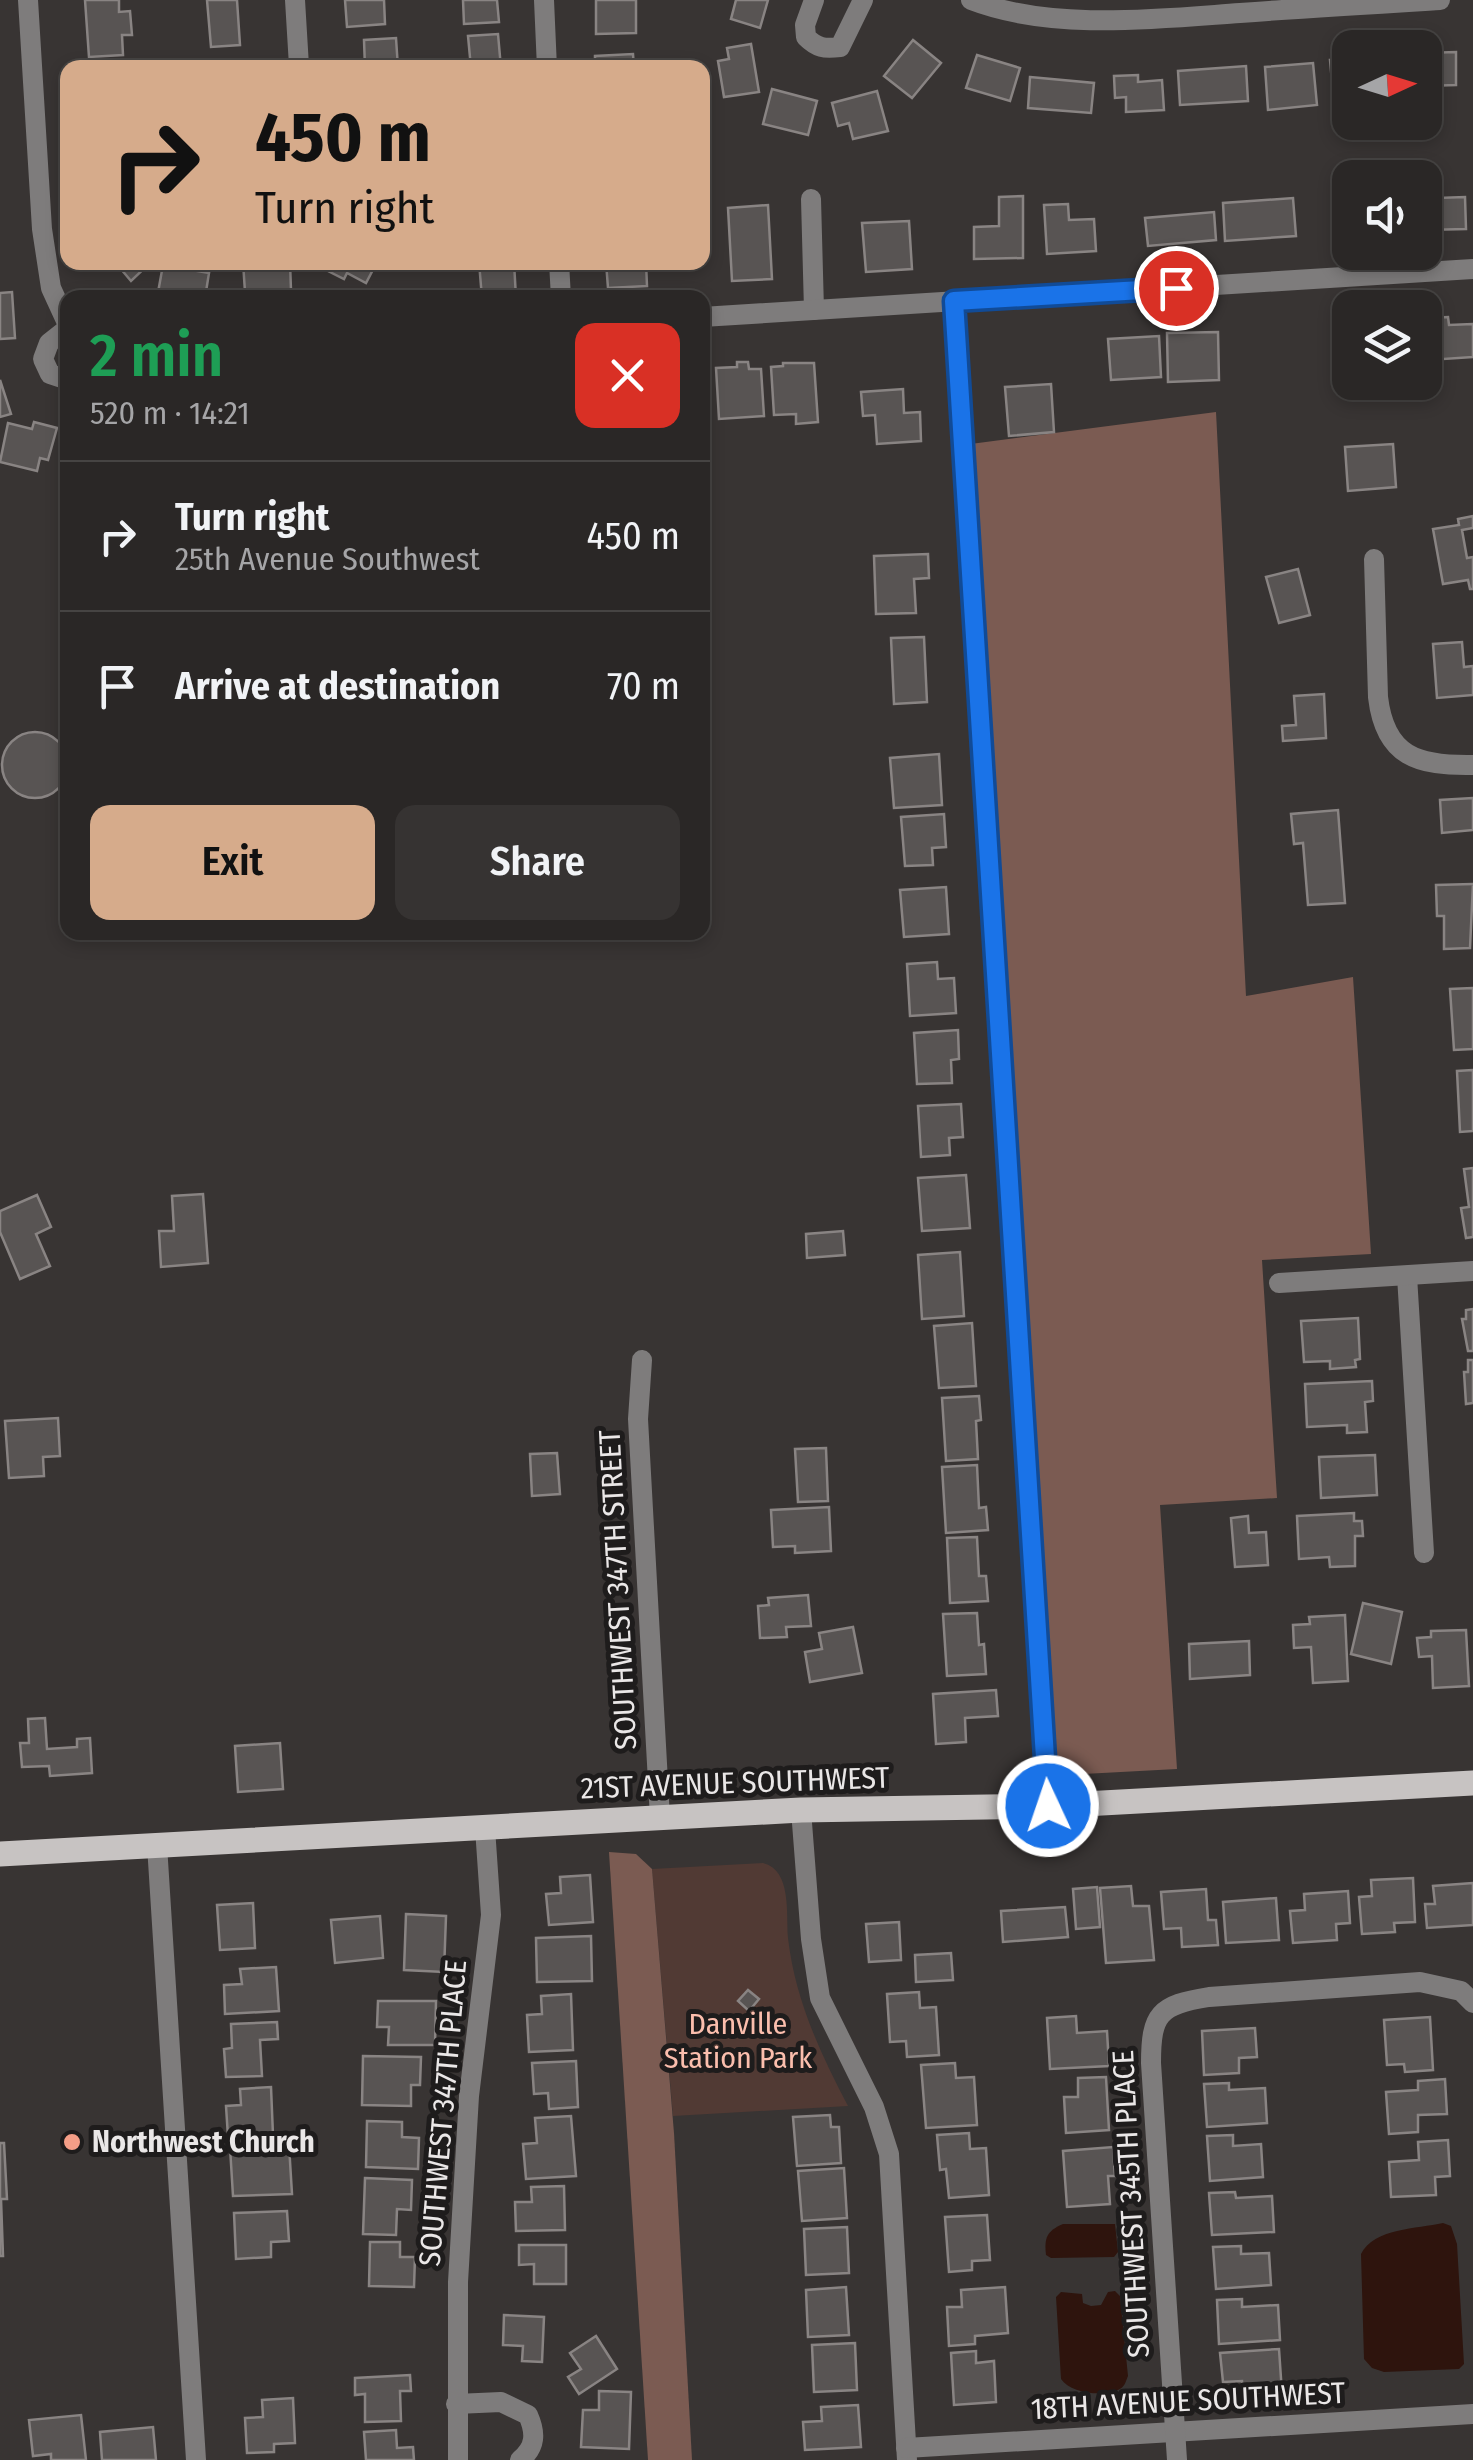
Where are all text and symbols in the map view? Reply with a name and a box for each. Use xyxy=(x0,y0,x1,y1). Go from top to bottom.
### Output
north arrow xyxy=(1332,30,1442,140)
map controls xyxy=(1332,30,1442,400)
text: 450 m xyxy=(255,96,431,180)
icon: right xyxy=(90,100,220,230)
button: sound xyxy=(1332,160,1442,270)
text: Turn right xyxy=(255,181,434,235)
pin xyxy=(1134,246,1219,331)
icon: arrive xyxy=(1149,261,1204,316)
button: layers xyxy=(1332,290,1442,400)
text: 2 min xyxy=(90,320,223,392)
button: close xyxy=(575,323,680,428)
text: 520 m · 14:21 xyxy=(90,394,250,432)
text: Turn right xyxy=(175,494,329,540)
icon: right xyxy=(90,509,145,564)
text: 450 m xyxy=(587,513,680,559)
text: 25th Avenue Southwest xyxy=(175,540,480,578)
icon: arrive xyxy=(90,659,145,714)
text: Arrive at destination xyxy=(175,663,500,709)
text: 70 m xyxy=(607,663,680,709)
button: Exit xyxy=(90,805,375,920)
button: Share xyxy=(395,805,680,920)
street label: SOUTHWEST 347TH STREET xyxy=(592,1429,644,1751)
position arrow xyxy=(996,1754,1100,1858)
street label: 21ST AVENUE SOUTHWEST xyxy=(580,1760,890,1806)
street label: SOUTHWEST 347TH PLACE xyxy=(412,1958,474,2268)
park label: Danville Station Park xyxy=(664,2006,812,2076)
street label: SOUTHWEST 345TH PLACE xyxy=(1105,2049,1157,2359)
place label: Northwest Church xyxy=(92,2124,315,2160)
marker: Northwest Church xyxy=(61,2131,83,2153)
street label: 18TH AVENUE SOUTHWEST xyxy=(1030,2375,1346,2427)

